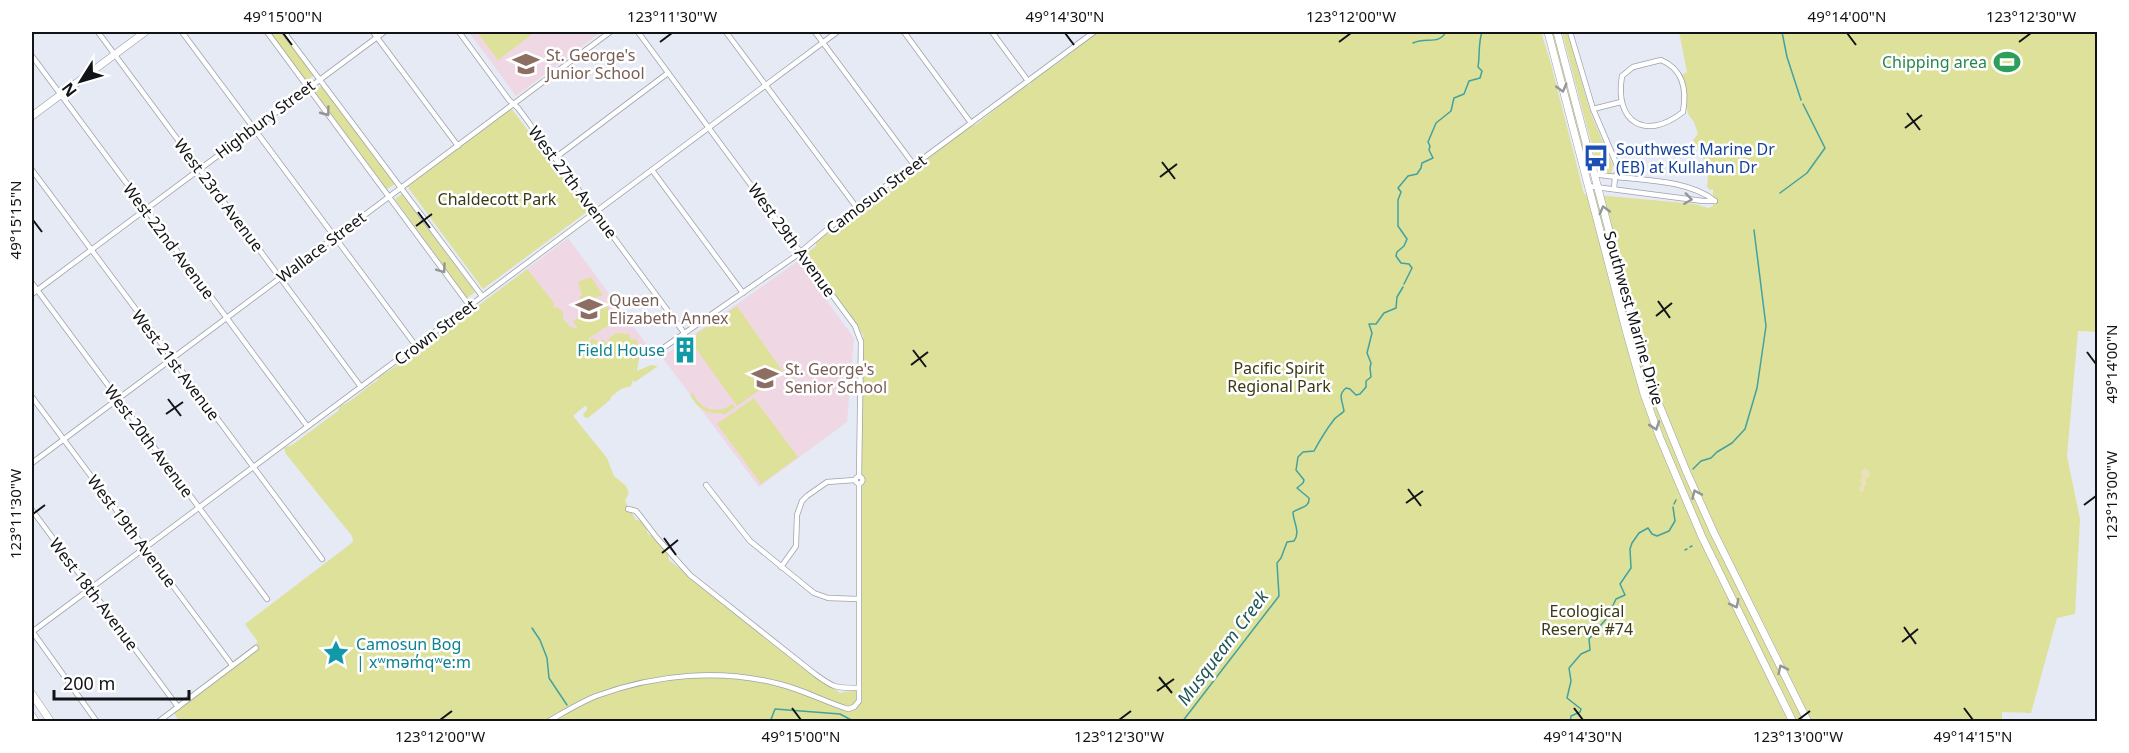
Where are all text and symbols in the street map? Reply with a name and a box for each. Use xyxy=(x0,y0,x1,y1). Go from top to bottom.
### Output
text: 49°15'00"N xyxy=(244,6,322,26)
text: 123°11'30"W xyxy=(627,6,717,26)
text: 49°14'30"N xyxy=(1026,6,1104,26)
text: 123°12'00"W xyxy=(1306,6,1396,26)
text: 49°14'00"N xyxy=(1808,6,1886,26)
text: 123°12'30"W xyxy=(1986,6,2076,26)
place label: St. George's Junior School xyxy=(544,44,645,84)
sports icon: Chipping area xyxy=(1992,47,2022,77)
school or university icon: St. George's Junior School xyxy=(511,49,541,79)
north arrow xyxy=(51,51,111,111)
place label: Chipping area xyxy=(1882,51,1987,73)
street label: Highbury Street xyxy=(211,74,319,164)
text: N xyxy=(56,78,82,102)
one-way arrow xyxy=(1555,83,1568,93)
one-way arrow xyxy=(319,106,330,117)
street label: West 27th Avenue xyxy=(523,121,623,243)
street label: West 23rd Avenue xyxy=(169,134,269,256)
place label: Southwest Marine Dr (EB) at Kullahun Dr xyxy=(1616,138,1775,178)
bus stop icon: Southwest Marine Dr (EB) at Kullahun Dr xyxy=(1581,143,1611,173)
street label: Camosun Street xyxy=(821,149,931,239)
street label: West 22nd Avenue xyxy=(118,179,220,303)
street label: West 29th Avenue xyxy=(743,179,841,301)
text: 49°15'15"N xyxy=(5,181,25,259)
park label: Chaldecott Park xyxy=(438,188,557,210)
one-way arrow xyxy=(1683,192,1693,204)
one-way arrow xyxy=(1598,205,1611,215)
street label: Wallace Street xyxy=(272,206,370,288)
street label: Southwest Marine Drive xyxy=(1599,228,1669,408)
one-way arrow xyxy=(435,262,446,273)
place label: Queen Elizabeth Annex xyxy=(609,289,729,329)
street label: Crown Street xyxy=(390,294,481,370)
school or university icon: Queen Elizabeth Annex xyxy=(574,294,604,324)
street label: West 21st Avenue xyxy=(127,305,225,425)
text: 49°14'00"N xyxy=(2101,325,2121,403)
building icon: Field House xyxy=(670,335,700,365)
place label: Field House xyxy=(577,339,665,361)
park label: Pacific Spirit Regional Park xyxy=(1227,357,1331,397)
place label: St. George's Senior School xyxy=(785,358,887,398)
school or university icon: St. George's Senior School xyxy=(750,363,780,393)
street label: West 20th Avenue xyxy=(99,380,199,502)
one-way arrow xyxy=(1648,420,1661,431)
text: 123°13'00"W xyxy=(2101,451,2121,541)
text: 123°11'30"W xyxy=(5,469,25,559)
street label: West 19th Avenue xyxy=(82,470,182,592)
one-way arrow xyxy=(1691,489,1703,500)
street label: West 18th Avenue xyxy=(44,533,144,655)
water label: Musqueam Creek xyxy=(1171,584,1274,710)
one-way arrow xyxy=(1727,597,1739,608)
park label: Ecological Reserve #74 xyxy=(1541,600,1633,640)
place label: Camosun Bog | xʷməm̓qʷe:m xyxy=(356,633,471,673)
place icon: Camosun Bog | xʷməm̓qʷe:m xyxy=(321,638,351,668)
scale bar xyxy=(54,663,189,701)
one-way arrow xyxy=(1777,665,1789,676)
text: 200 m xyxy=(63,671,115,695)
text: 123°12'00"W xyxy=(395,726,485,746)
text: 49°15'00"N xyxy=(762,726,840,746)
text: 123°12'30"W xyxy=(1074,726,1164,746)
text: 49°14'30"N xyxy=(1544,726,1622,746)
text: 123°13'00"W xyxy=(1753,726,1843,746)
text: 49°14'15"N xyxy=(1934,726,2012,746)

